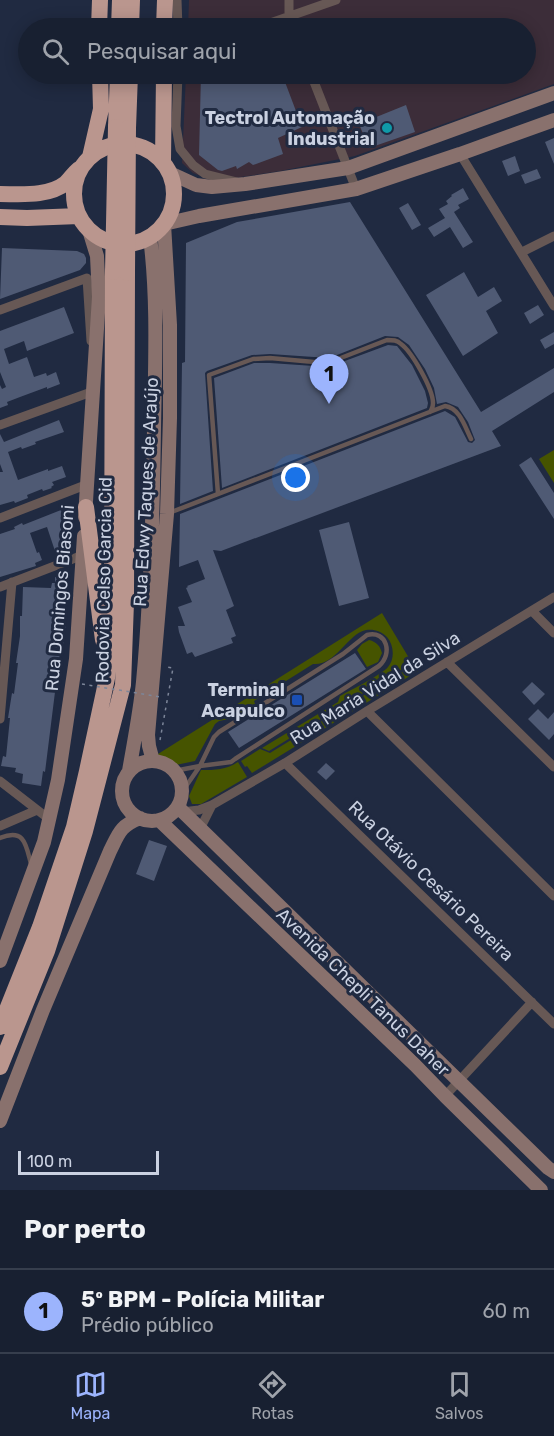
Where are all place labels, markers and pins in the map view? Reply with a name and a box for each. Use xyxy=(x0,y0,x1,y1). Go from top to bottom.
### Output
place label: Tectrol Automação Industrial xyxy=(205,107,375,150)
marker: Tectrol Automação Industrial xyxy=(380,121,394,135)
pin: 1 xyxy=(310,354,348,404)
place label: Terminal Acapulco xyxy=(201,679,285,722)
marker: Terminal Acapulco xyxy=(290,693,304,707)

